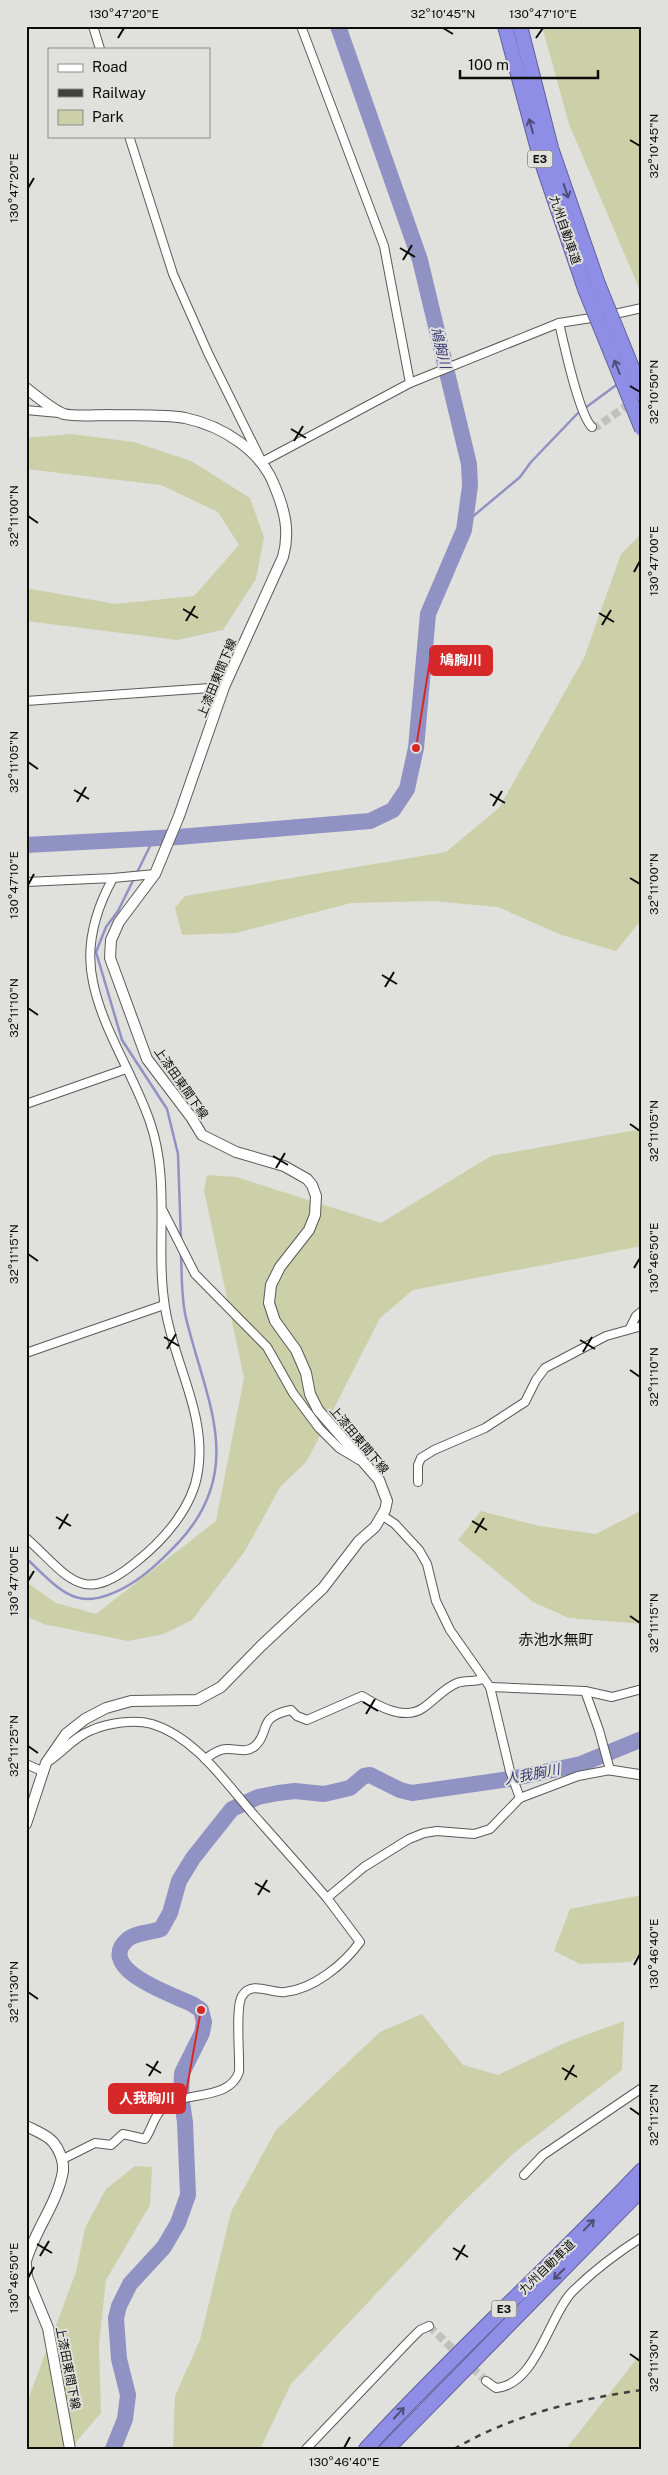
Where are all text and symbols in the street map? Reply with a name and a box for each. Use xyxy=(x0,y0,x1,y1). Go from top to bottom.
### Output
text: 130°47'20"E xyxy=(89,7,159,21)
text: 32°10'45"N xyxy=(411,7,475,21)
text: 130°47'10"E xyxy=(509,7,577,21)
legend xyxy=(48,48,210,138)
scale bar xyxy=(460,48,598,80)
text: 100 m xyxy=(468,56,509,73)
text: Road xyxy=(92,58,128,75)
text: Railway xyxy=(92,84,146,101)
text: Park xyxy=(92,108,124,125)
text: 32°10'45"N xyxy=(647,114,661,178)
one-way arrow xyxy=(526,119,536,135)
road number: E3 xyxy=(528,150,552,168)
text: 130°47'20"E xyxy=(7,153,21,223)
one-way arrow xyxy=(562,183,571,198)
street label: 九州自動車道 xyxy=(547,194,583,266)
water label: 鳩胸川 xyxy=(428,326,454,372)
one-way arrow xyxy=(612,360,621,376)
text: 32°10'50"N xyxy=(647,360,661,424)
text: 32°11'00"N xyxy=(7,485,21,547)
text: 130°47'00"E xyxy=(647,526,661,596)
street label: 上漆田東間下線 xyxy=(195,636,239,720)
callout: 鳩胸川 xyxy=(430,646,492,675)
text: 鳩胸川 xyxy=(440,652,482,668)
text: 32°11'05"N xyxy=(7,731,21,793)
text: 130°47'10"E xyxy=(7,851,21,919)
text: 32°11'00"N xyxy=(647,853,661,915)
text: 32°11'10"N xyxy=(7,978,21,1038)
street label: 上漆田東間下線 xyxy=(151,1045,211,1121)
text: 32°11'05"N xyxy=(647,1100,661,1162)
text: 130°46'50"E xyxy=(647,1223,661,1293)
text: 32°11'15"N xyxy=(7,1224,21,1284)
text: 32°11'10"N xyxy=(647,1347,661,1407)
street label: 上漆田東間下線 xyxy=(327,1403,391,1477)
text: 130°47'00"E xyxy=(7,1546,21,1616)
text: 32°11'15"N xyxy=(647,1593,661,1653)
district label: 赤池水無町 xyxy=(518,1631,594,1648)
text: 32°11'25"N xyxy=(7,1715,21,1777)
water label: 人我胸川 xyxy=(503,1760,563,1787)
text: 130°46'40"E xyxy=(647,1919,661,1989)
text: 32°11'30"N xyxy=(7,1961,21,2023)
callout: 人我胸川 xyxy=(109,2084,185,2113)
text: 32°11'25"N xyxy=(647,2084,661,2146)
text: 人我胸川 xyxy=(119,2090,175,2106)
one-way arrow xyxy=(583,2219,595,2231)
street label: 九州自動車道 xyxy=(516,2237,578,2297)
text: 130°46'50"E xyxy=(7,2243,21,2313)
one-way arrow xyxy=(553,2268,565,2280)
road number: E3 xyxy=(492,2300,516,2318)
street label: 上漆田東間下線 xyxy=(53,2325,83,2411)
text: 32°11'30"N xyxy=(647,2330,661,2392)
one-way arrow xyxy=(393,2407,405,2419)
text: 130°46'40"E xyxy=(309,2455,379,2469)

